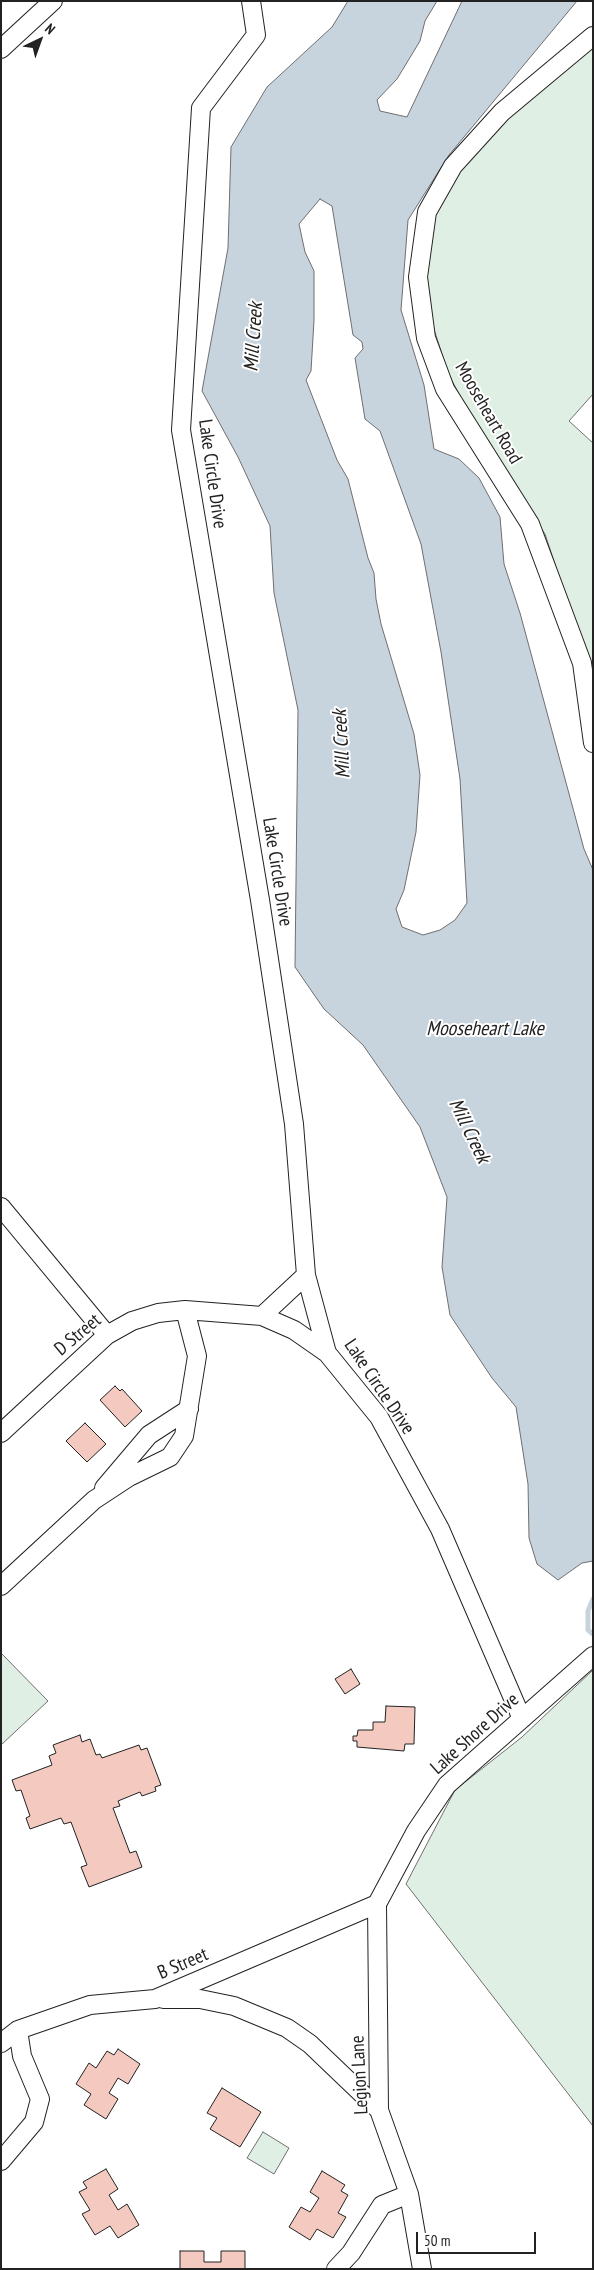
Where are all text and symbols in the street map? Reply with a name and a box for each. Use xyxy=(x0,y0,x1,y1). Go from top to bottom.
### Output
north arrow xyxy=(15,15,65,65)
text: N xyxy=(41,20,59,38)
water label: Mill Creek xyxy=(240,302,268,372)
street label: Mooseheart Road xyxy=(450,358,526,468)
street label: Lake Circle Drive xyxy=(193,418,231,530)
water label: Mill Creek xyxy=(328,709,356,779)
street label: Lake Circle Drive xyxy=(257,816,297,928)
water label: Mooseheart Lake xyxy=(426,1017,544,1041)
water label: Mill Creek xyxy=(443,1095,495,1167)
street label: D Street xyxy=(50,1309,106,1361)
street label: Lake Circle Drive xyxy=(339,1335,419,1439)
street label: Lake Shore Drive xyxy=(426,1689,524,1779)
street label: B Street xyxy=(154,1943,212,1985)
street label: Legion Lane xyxy=(347,2035,373,2115)
scale bar xyxy=(419,2222,539,2254)
text: 50 m xyxy=(424,2231,450,2250)

